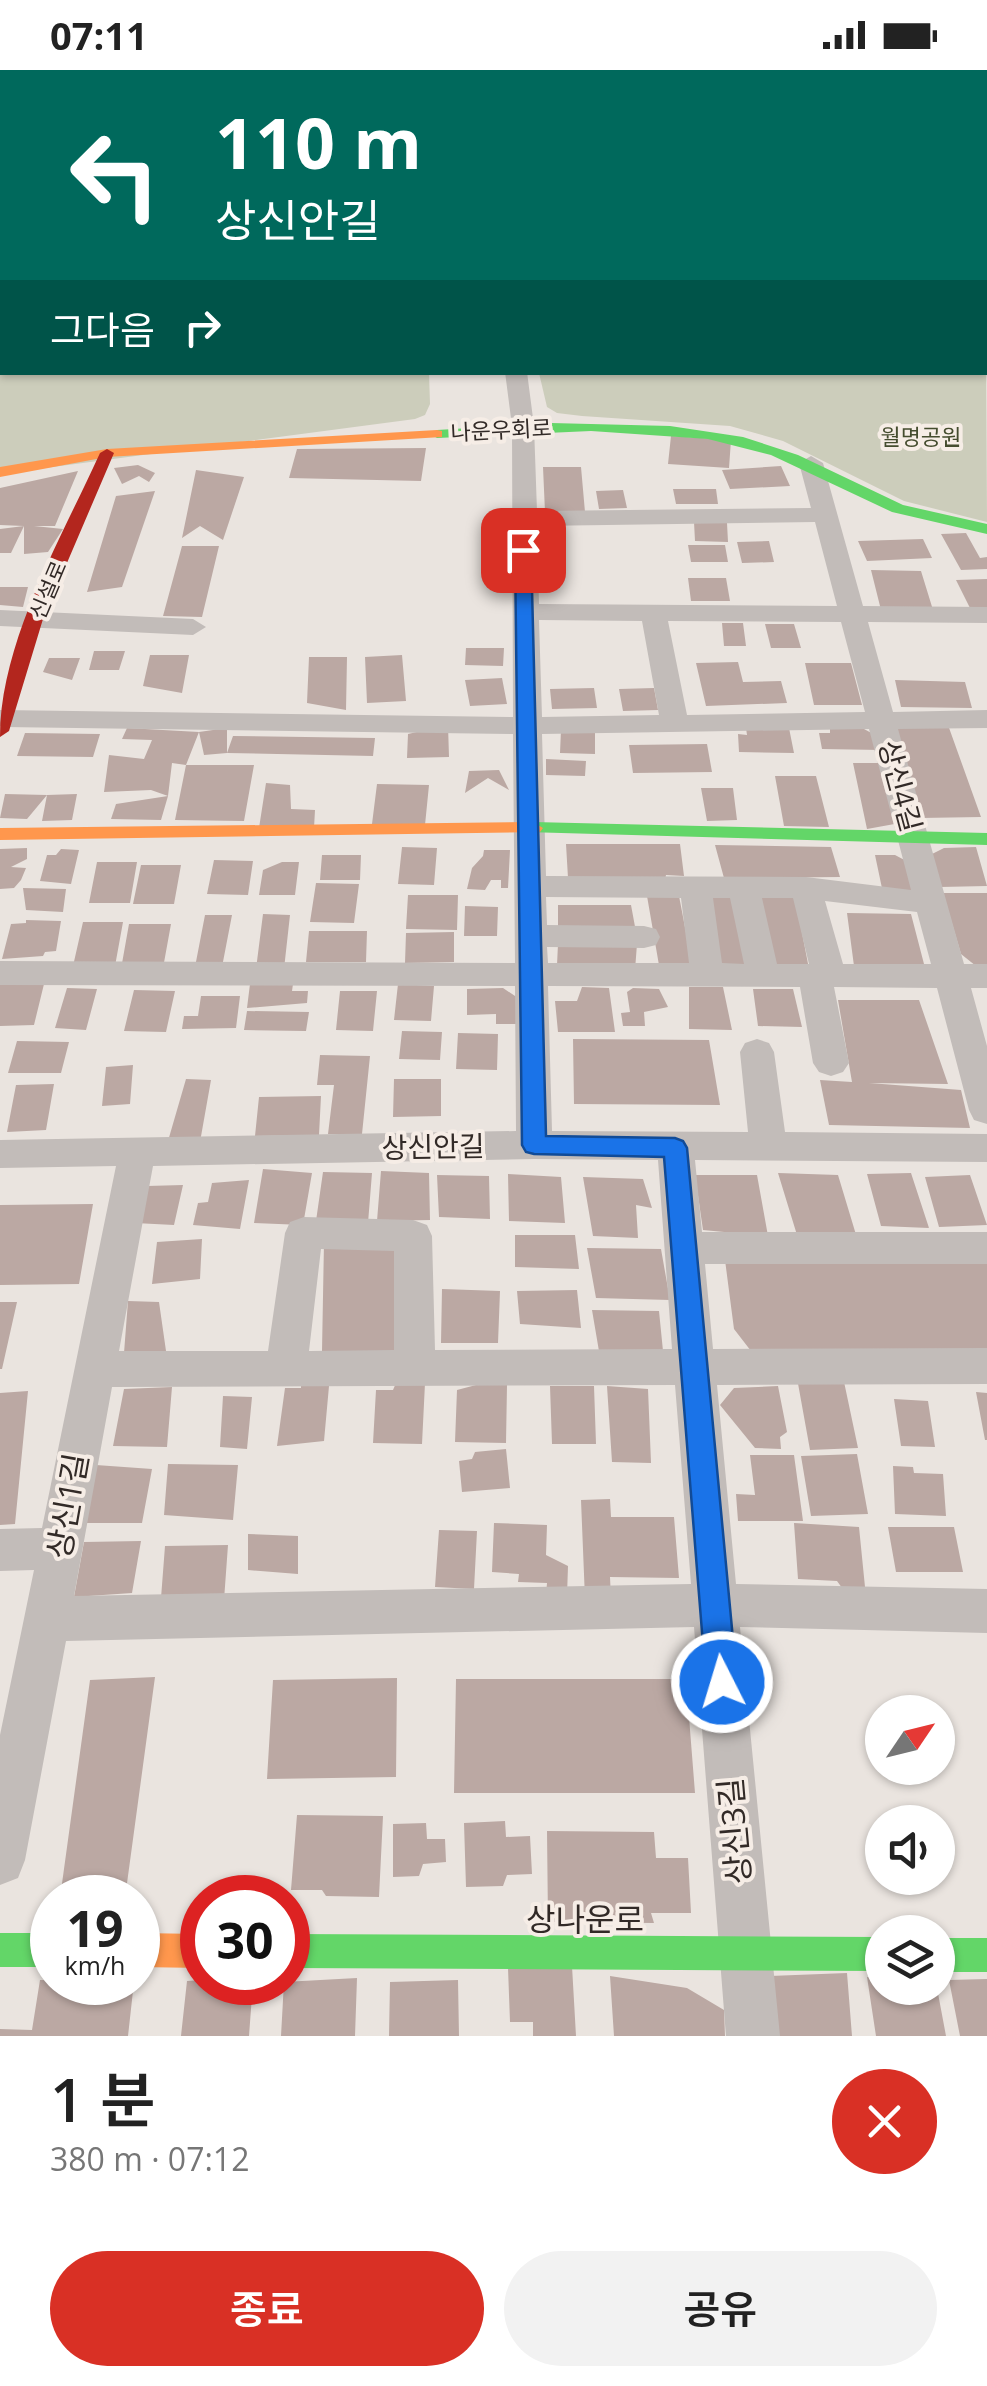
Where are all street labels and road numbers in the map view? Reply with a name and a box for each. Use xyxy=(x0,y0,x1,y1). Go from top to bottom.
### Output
street label: 나운우회로 xyxy=(450,411,552,447)
street label: 신설로 xyxy=(21,556,73,623)
street label: 상신4길 xyxy=(871,736,931,836)
street label: 상신안길 xyxy=(381,1126,485,1166)
street label: 상신1길 xyxy=(36,1450,97,1562)
street label: 상신3길 xyxy=(707,1776,760,1886)
street label: 상나운로 xyxy=(526,1897,644,1940)

